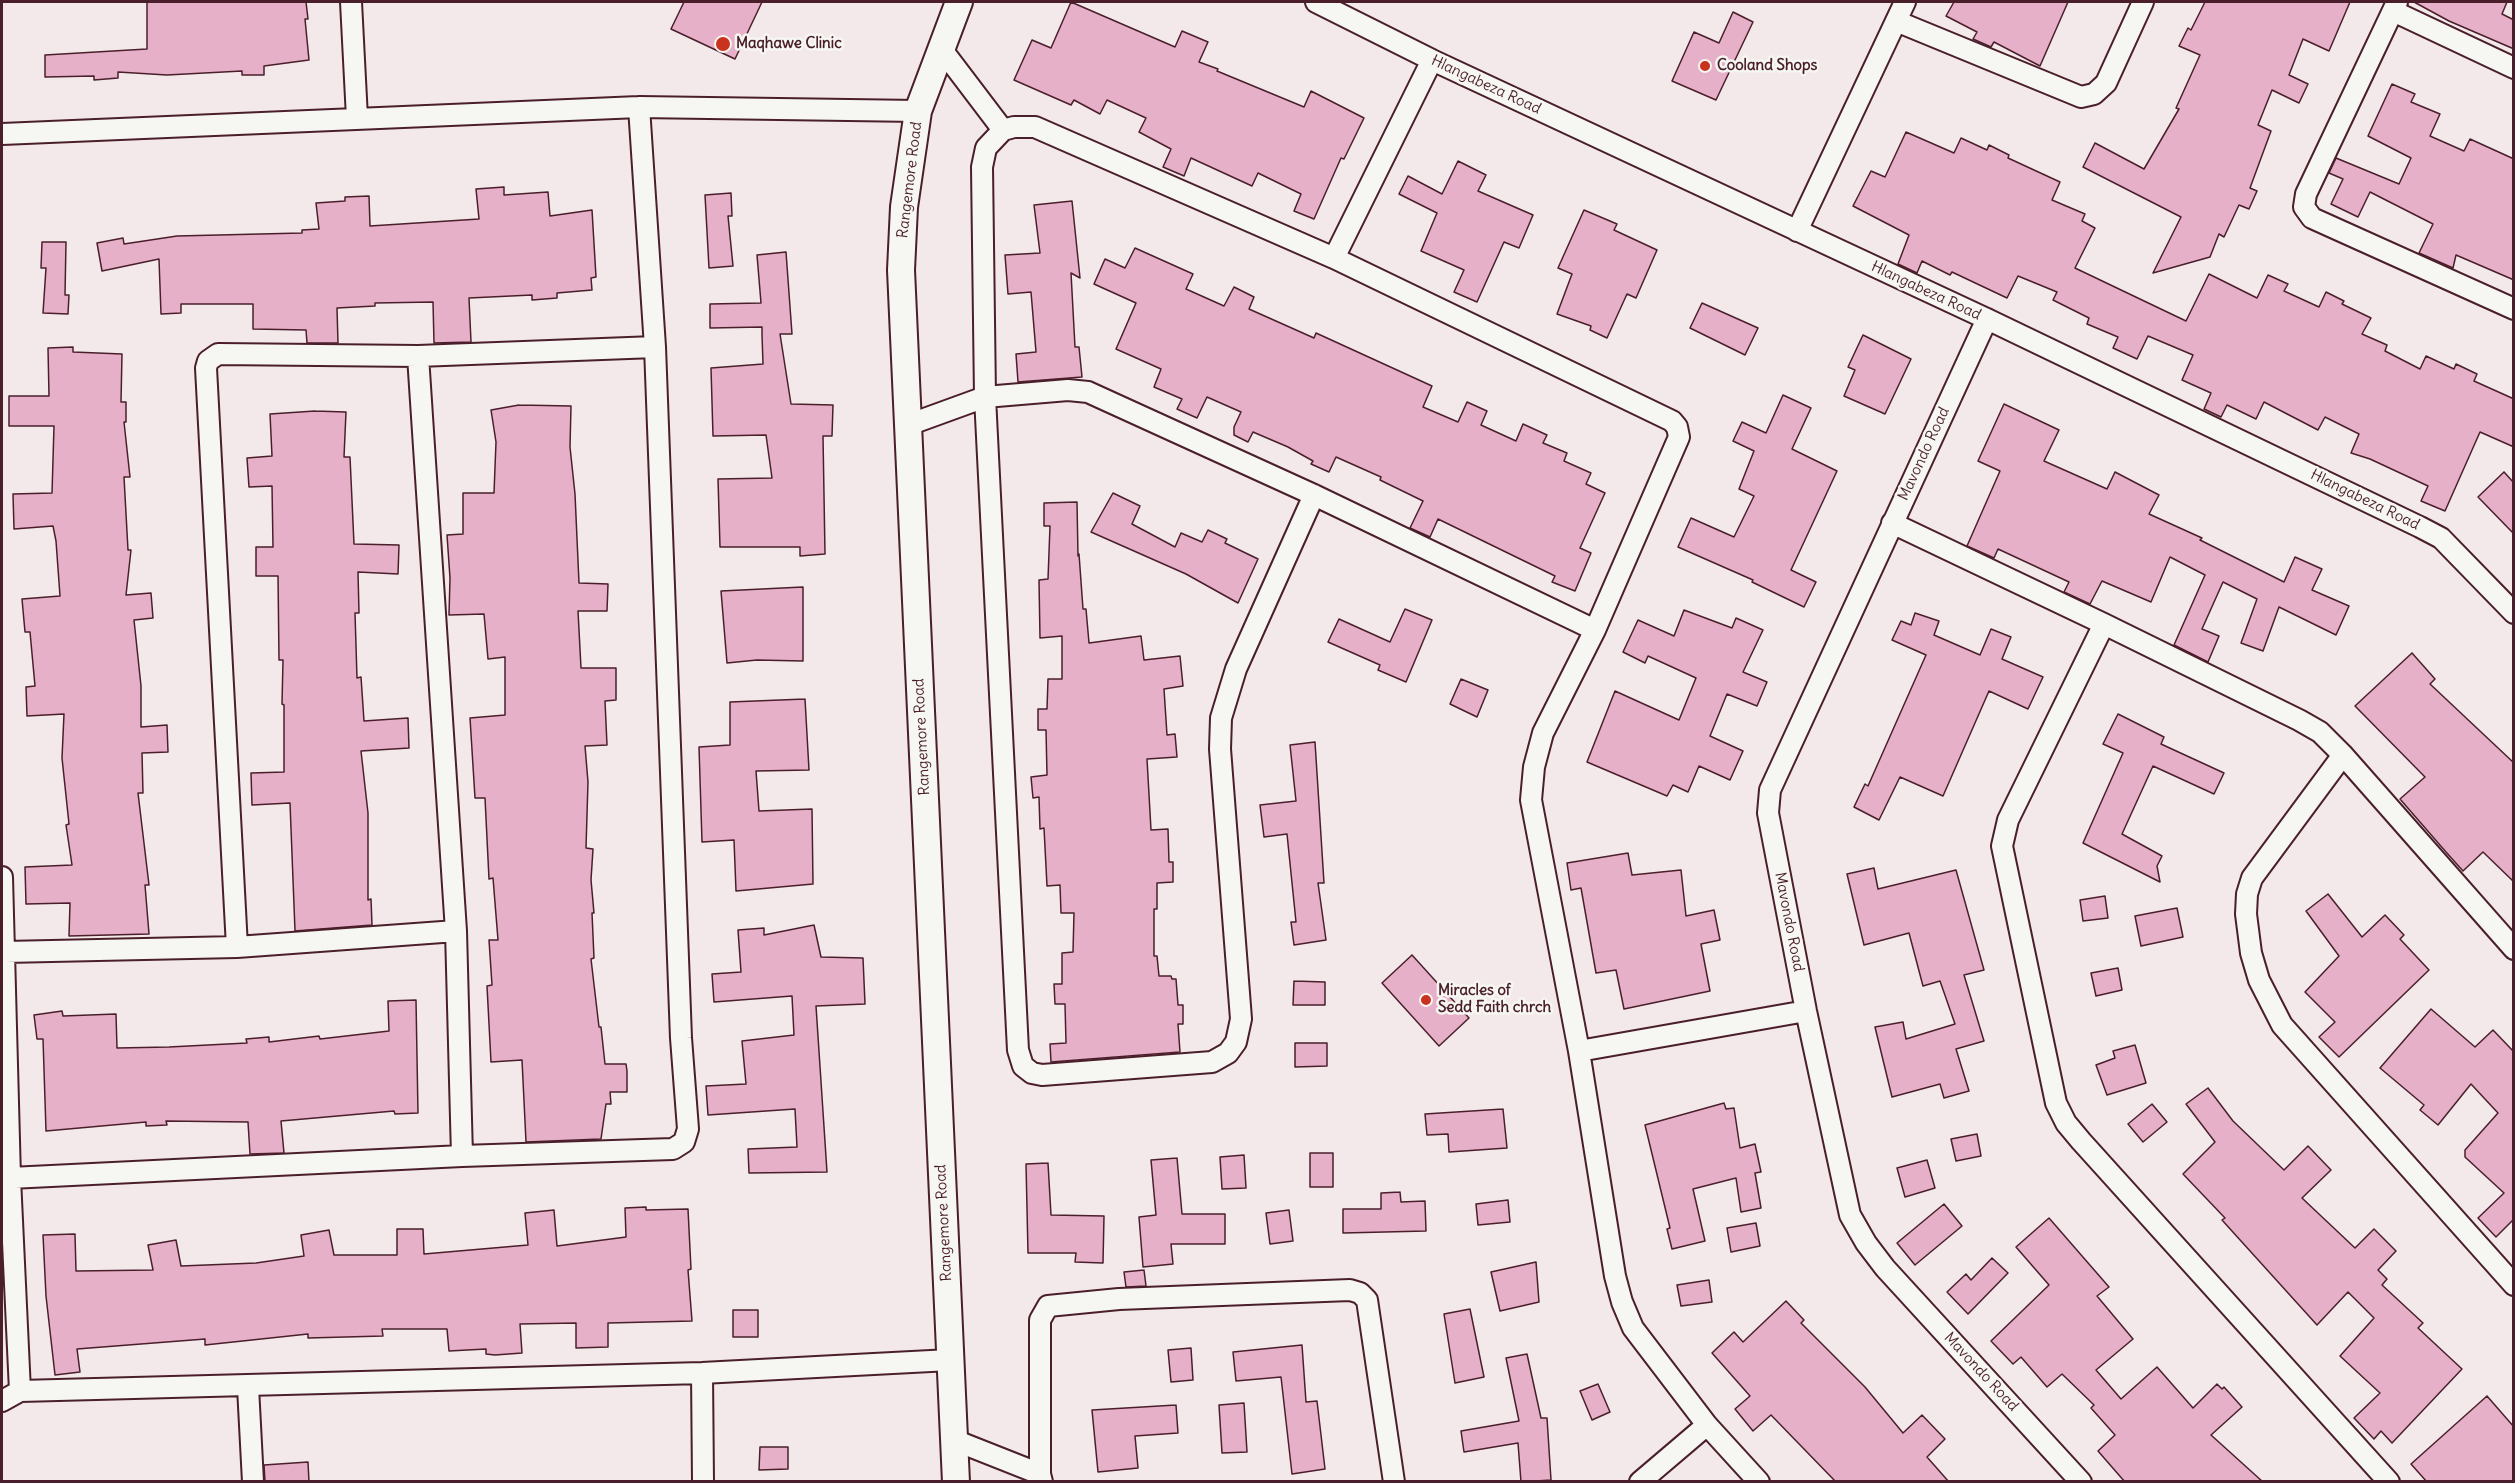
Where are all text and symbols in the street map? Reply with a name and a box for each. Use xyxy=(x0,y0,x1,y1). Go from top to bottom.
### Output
marker: Maqhawe Clinic xyxy=(714,35,732,53)
place label: Maqhawe Clinic xyxy=(736,35,842,53)
street label: Hlangabeza Road xyxy=(1428,52,1544,118)
place label: Cooland Shops xyxy=(1717,57,1817,75)
marker: Cooland Shops xyxy=(1698,59,1712,73)
street label: Rangemore Road xyxy=(894,121,926,239)
street label: Hlangabeza Road xyxy=(1868,258,1984,324)
street label: Mavondo Road xyxy=(1894,404,1954,504)
street label: Hlangabeza Road xyxy=(2308,466,2422,534)
street label: Rangemore Road xyxy=(910,678,934,796)
street label: Mavondo Road xyxy=(1771,871,1807,973)
place label: Miracles of Sedd Faith chrch xyxy=(1438,982,1551,1017)
marker: Miracles of Sedd Faith chrch xyxy=(1419,993,1433,1007)
street label: Rangemore Road xyxy=(932,1164,956,1282)
street label: Mavondo Road xyxy=(1940,1329,2022,1415)

